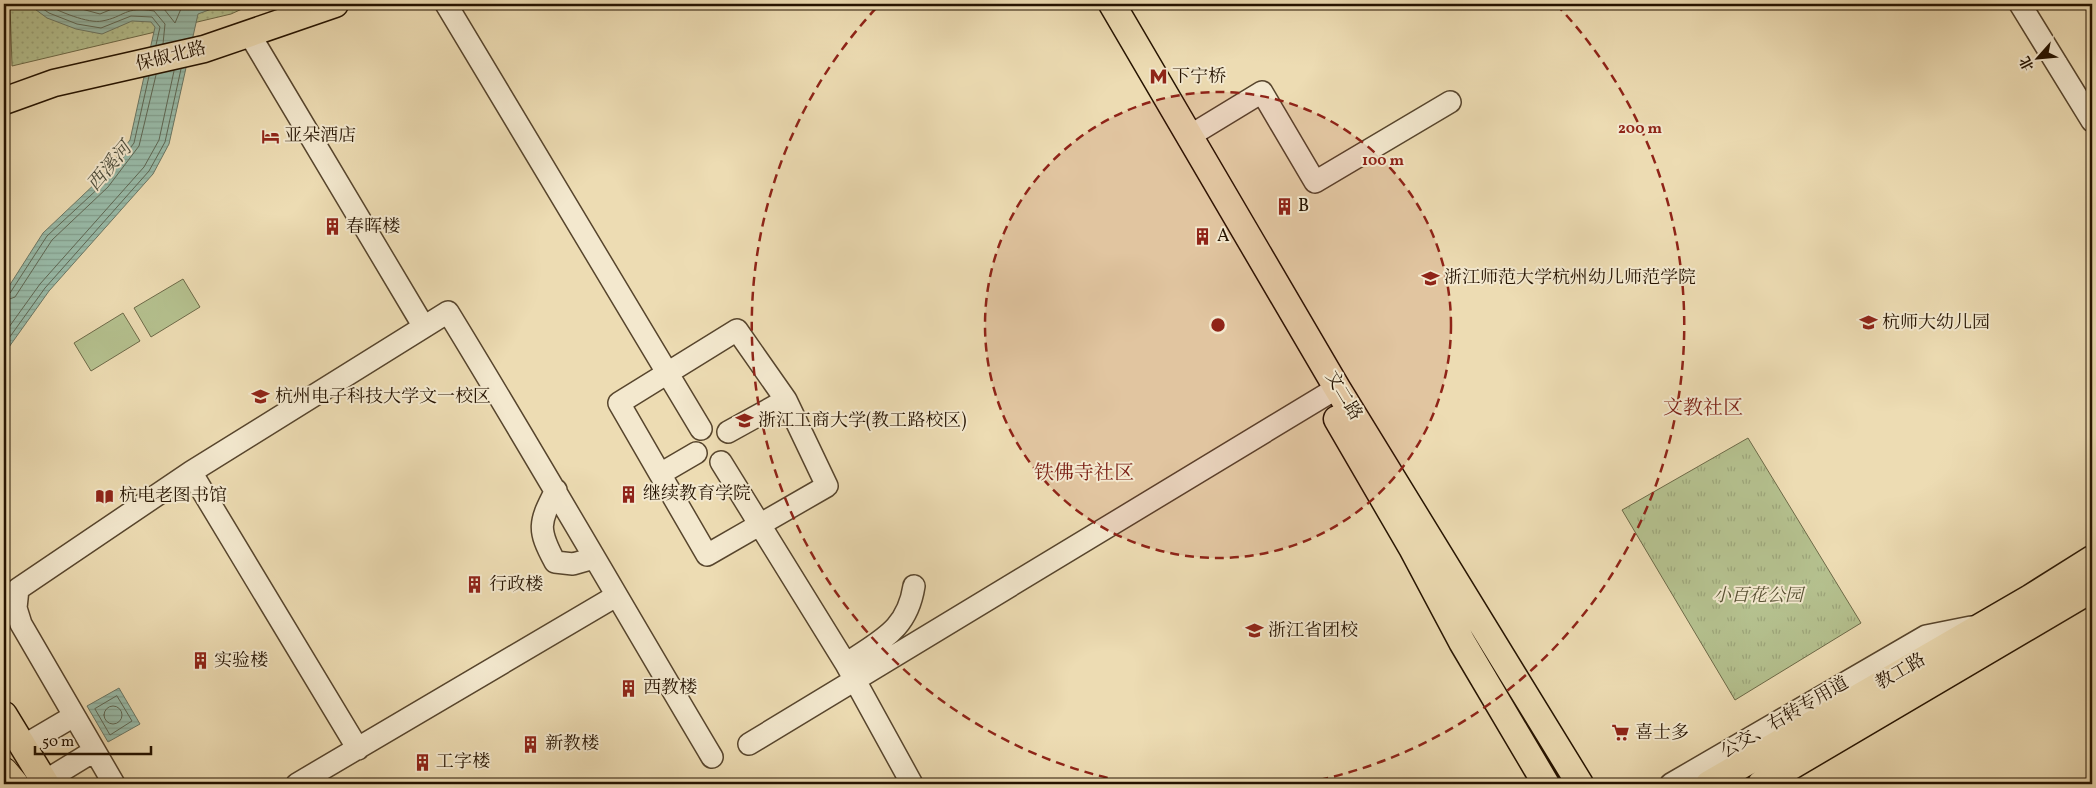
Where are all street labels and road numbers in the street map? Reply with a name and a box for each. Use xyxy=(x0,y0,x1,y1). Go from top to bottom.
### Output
street label: 保俶北路 xyxy=(133,36,209,78)
street label: 文二路 xyxy=(1318,366,1368,426)
street label: 教工路 xyxy=(1871,648,1931,696)
street label: 公交、右转专用道 xyxy=(1716,671,1854,765)

